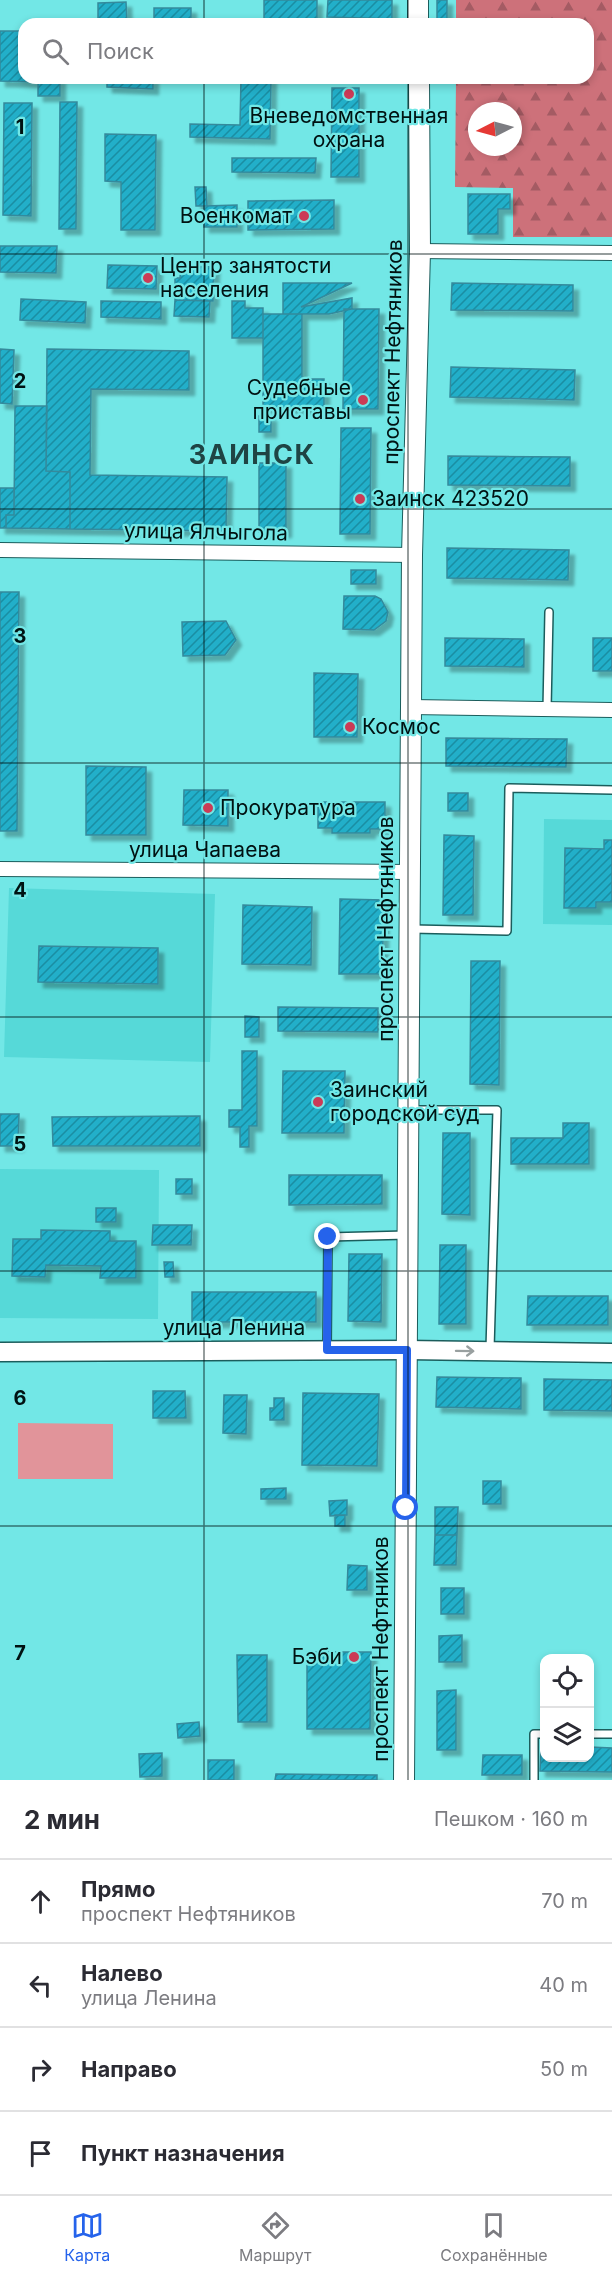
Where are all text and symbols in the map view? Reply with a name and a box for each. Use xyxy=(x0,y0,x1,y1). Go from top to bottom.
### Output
search box xyxy=(18,18,594,84)
icon: search xyxy=(39,35,72,68)
text: Поиск xyxy=(87,38,154,64)
marker: Вневедомственная охрана xyxy=(342,87,356,101)
north arrow xyxy=(468,102,522,156)
place label: Вневедомственная охрана xyxy=(250,103,448,152)
text: 1 xyxy=(16,115,24,139)
place label: Военкомат xyxy=(180,203,292,228)
marker: Военкомат xyxy=(297,209,311,223)
street label: проспект Нефтяников xyxy=(378,239,407,465)
place label: Центр занятости населения xyxy=(160,253,331,302)
marker: Центр занятости населения xyxy=(141,271,155,285)
text: 2 xyxy=(14,369,26,393)
place label: Судебные приставы xyxy=(247,375,351,424)
marker: Судебные приставы xyxy=(356,393,370,407)
district label: ЗАИНСК xyxy=(189,438,315,471)
place label: Заинск 423520 xyxy=(372,486,529,511)
marker: Заинск 423520 xyxy=(353,492,367,506)
street label: улица Ялчыгола xyxy=(124,518,288,545)
text: 3 xyxy=(14,624,26,648)
place label: Космос xyxy=(362,714,441,739)
marker: Космос xyxy=(343,720,357,734)
place label: Прокуратура xyxy=(220,795,356,820)
marker: Прокуратура xyxy=(201,801,215,815)
street label: проспект Нефтяников xyxy=(373,816,398,1042)
street label: улица Чапаева xyxy=(129,837,281,862)
text: 4 xyxy=(13,878,27,902)
place label: Заинский городской суд xyxy=(330,1077,479,1126)
marker: Заинский городской суд xyxy=(311,1095,325,1109)
text: 5 xyxy=(14,1132,26,1156)
route end xyxy=(314,1223,340,1249)
street label: улица Ленина xyxy=(163,1315,305,1340)
one-way arrow xyxy=(455,1345,475,1356)
text: 6 xyxy=(14,1386,27,1410)
route start xyxy=(392,1494,418,1520)
street label: проспект Нефтяников xyxy=(368,1536,393,1762)
text: 7 xyxy=(14,1641,26,1665)
place label: Бэби xyxy=(292,1644,342,1669)
marker: Бэби xyxy=(347,1650,361,1664)
map controls xyxy=(540,1654,594,1762)
button: locate xyxy=(540,1654,594,1708)
button: layers xyxy=(540,1708,594,1762)
text: 2 мин xyxy=(24,1804,100,1835)
text: Пешком · 160 m xyxy=(434,1807,588,1831)
text: Прямо xyxy=(81,1876,155,1902)
icon: ahead xyxy=(24,1885,57,1918)
text: 70 m xyxy=(541,1889,588,1913)
text: проспект Нефтяников xyxy=(81,1902,296,1926)
text: Налево xyxy=(81,1960,163,1986)
icon: left xyxy=(24,1969,57,2002)
text: 40 m xyxy=(539,1973,588,1997)
text: улица Ленина xyxy=(81,1986,217,2010)
icon: right xyxy=(24,2053,57,2086)
text: Направо xyxy=(81,2056,177,2082)
text: 50 m xyxy=(540,2057,588,2081)
icon: arrive xyxy=(24,2137,57,2170)
text: Пункт назначения xyxy=(81,2140,285,2166)
tab: Карта xyxy=(64,2209,110,2265)
tab: Маршрут xyxy=(239,2209,312,2265)
tab: Сохранённые xyxy=(440,2209,548,2265)

